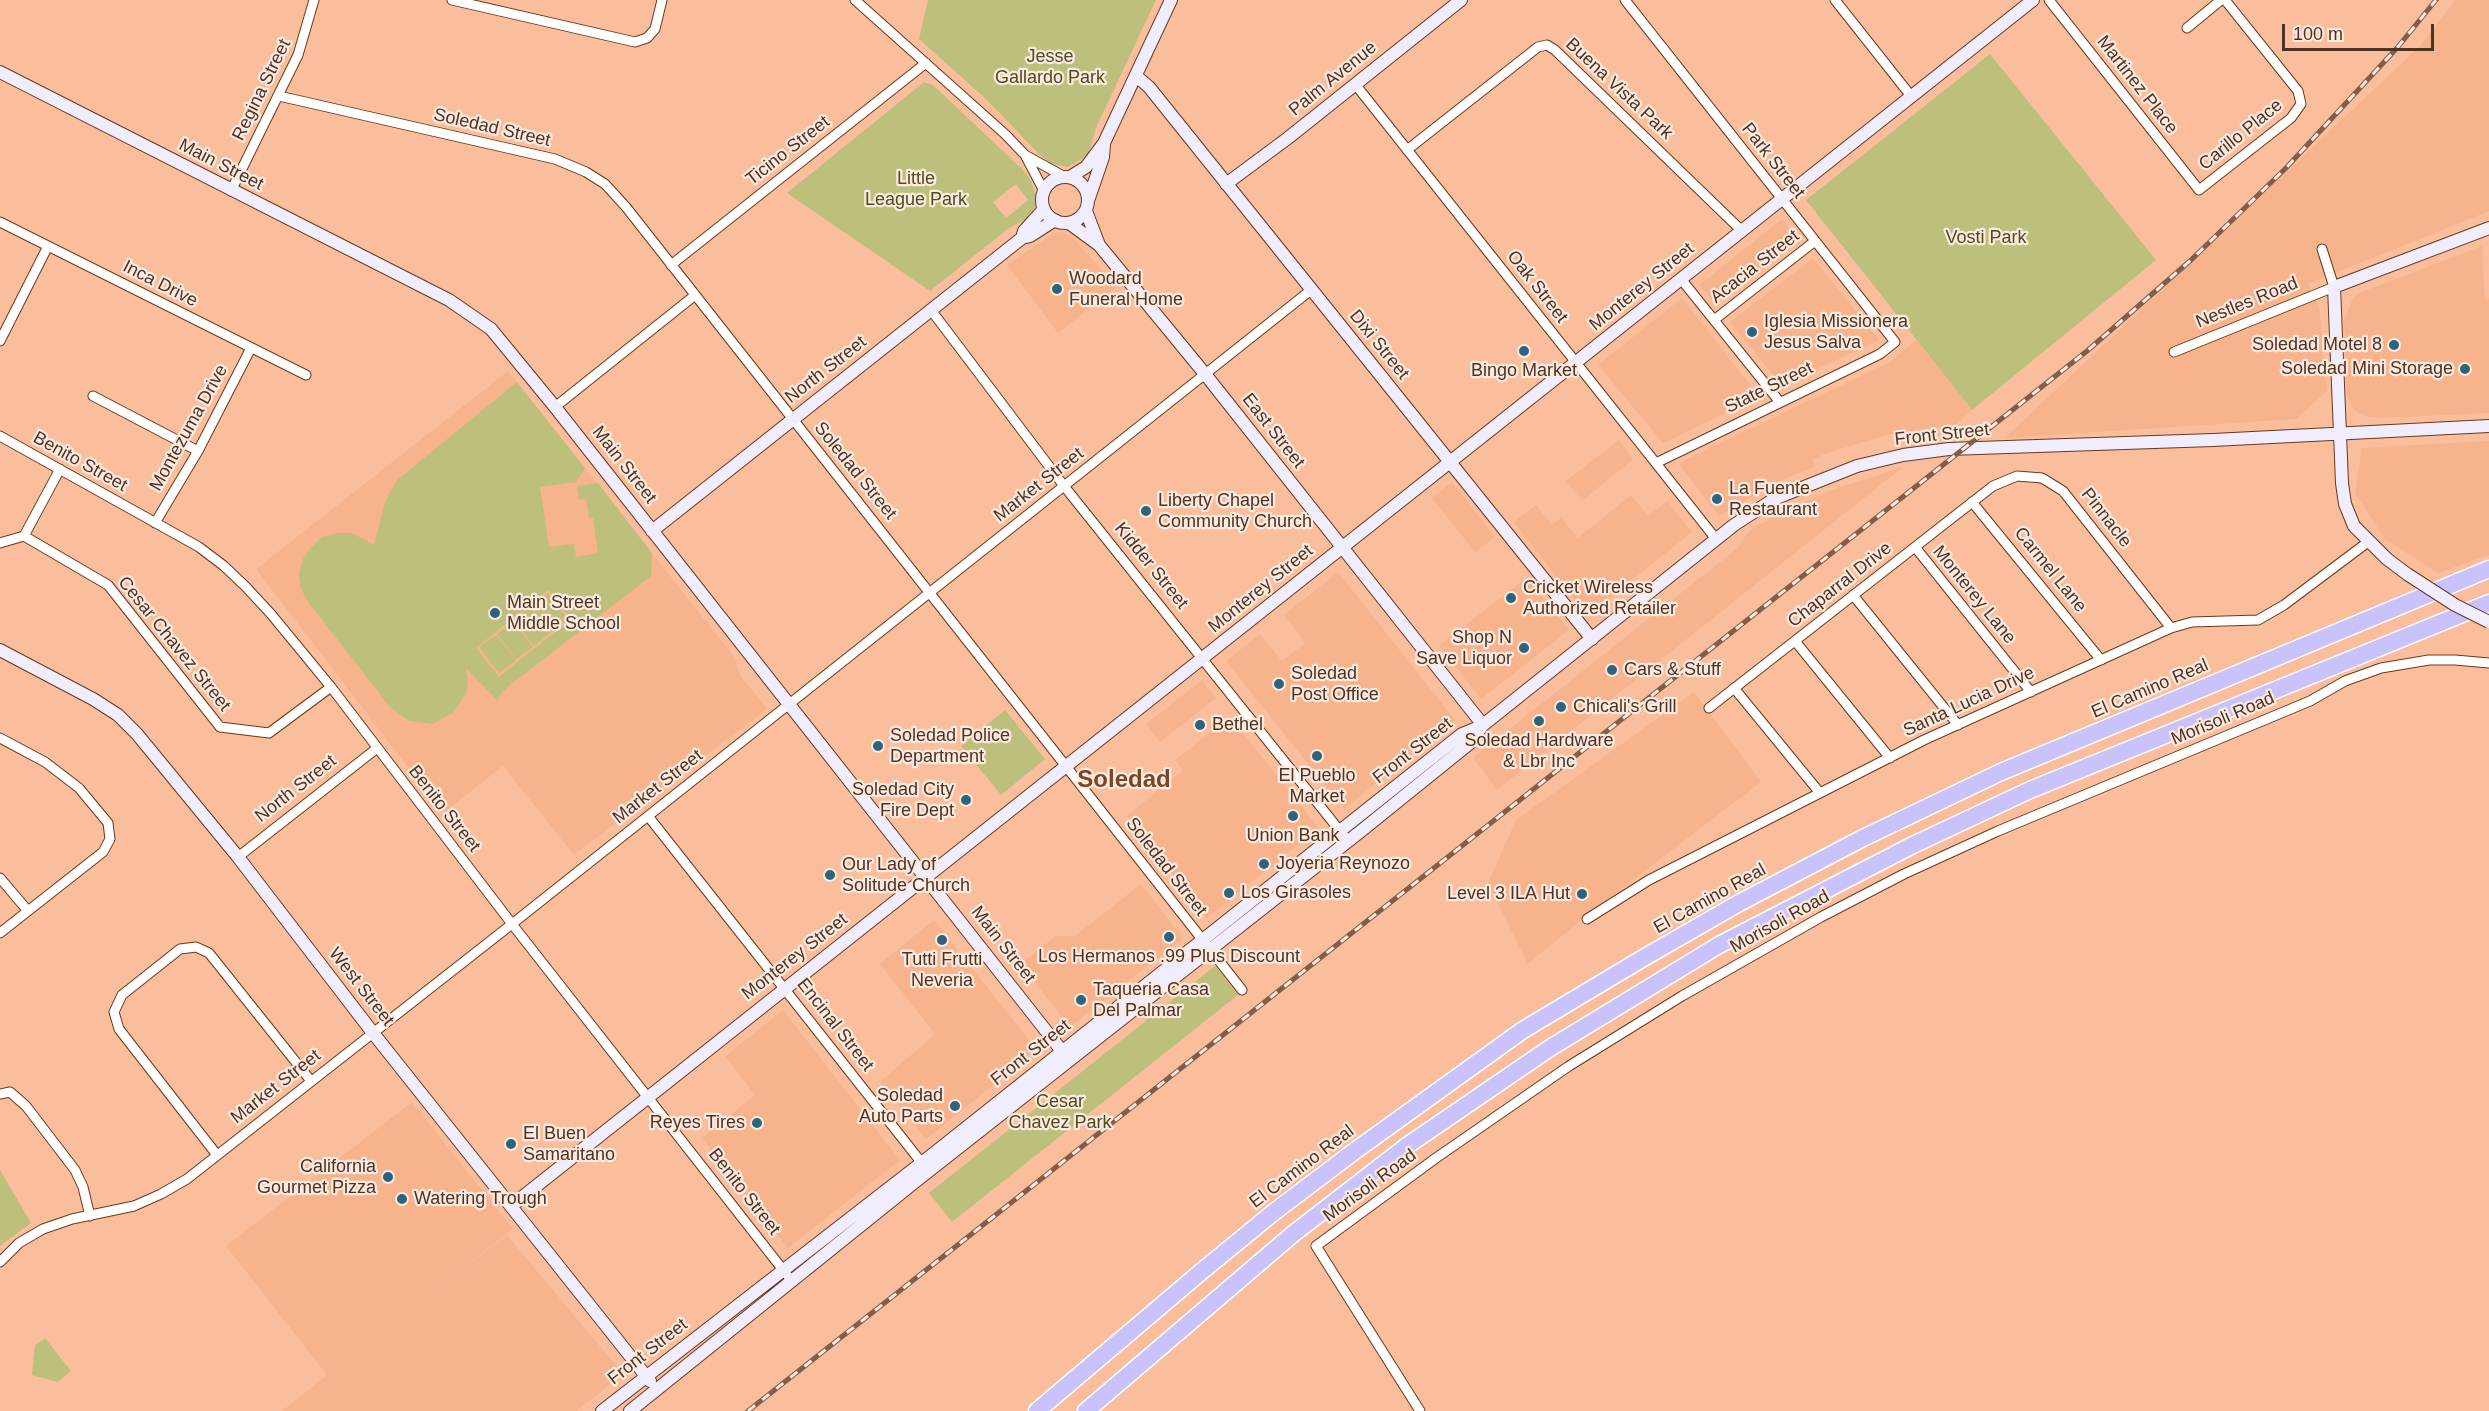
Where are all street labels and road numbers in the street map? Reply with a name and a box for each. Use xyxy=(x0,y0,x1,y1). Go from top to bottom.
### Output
street label: Martinez Place xyxy=(2092,31,2182,139)
street label: Buena Vista Park xyxy=(1561,34,1677,144)
street label: Regina Street xyxy=(228,36,296,144)
street label: Palm Avenue xyxy=(1285,37,1381,121)
street label: Carillo Place xyxy=(2195,95,2287,175)
street label: Soledad Street xyxy=(432,104,552,152)
street label: Ticino Street xyxy=(742,112,834,190)
street label: Park Street xyxy=(1737,119,1809,203)
street label: Main Street xyxy=(175,134,267,196)
street label: Acacia Street xyxy=(1706,226,1804,308)
street label: Monterey Street xyxy=(1585,238,1699,336)
street label: Oak Street xyxy=(1502,246,1572,328)
street label: Inca Drive xyxy=(119,256,201,312)
street label: Nestles Road xyxy=(2193,273,2301,333)
street label: Dixi Street xyxy=(1344,306,1414,384)
street label: North Street xyxy=(781,332,871,408)
street label: State Street xyxy=(1722,357,1816,419)
street label: Montezuma Drive xyxy=(145,361,233,495)
street label: East Street xyxy=(1237,389,1309,473)
street label: Soledad Street xyxy=(809,418,901,524)
street label: Front Street xyxy=(1894,419,1990,451)
street label: Main Street xyxy=(587,422,661,508)
street label: Benito Street xyxy=(29,427,131,497)
street label: Market Street xyxy=(990,443,1088,527)
street label: Pinnacle xyxy=(2076,484,2136,552)
street label: Kidder Street xyxy=(1110,518,1192,614)
street label: Carmel Lane xyxy=(2009,523,2091,617)
street label: Chaparral Drive xyxy=(1784,538,1896,632)
street label: Monterey Street xyxy=(1204,540,1318,638)
street label: Monterey Lane xyxy=(1928,542,2020,648)
street label: Cesar Chavez Street xyxy=(113,572,235,716)
street label: El Camino Real xyxy=(2088,655,2212,723)
street label: Santa Lucia Drive xyxy=(1900,662,2038,742)
street label: Morisoli Road xyxy=(2168,688,2278,750)
street label: Front Street xyxy=(1369,713,1457,789)
street label: Market Street xyxy=(609,745,707,829)
street label: North Street xyxy=(251,751,341,827)
street label: Benito Street xyxy=(403,761,485,857)
street label: Soledad Street xyxy=(1121,813,1211,921)
street label: El Camino Real xyxy=(1650,859,1770,939)
street label: Morisoli Road xyxy=(1727,886,1833,958)
street label: Main Street xyxy=(966,902,1040,988)
street label: Monterey Street xyxy=(738,909,852,1005)
street label: West Street xyxy=(324,943,398,1031)
street label: Encinal Street xyxy=(792,974,878,1076)
street label: Front Street xyxy=(987,1015,1075,1091)
street label: Market Street xyxy=(227,1045,325,1129)
street label: El Camino Real xyxy=(1246,1121,1358,1213)
street label: Benito Street xyxy=(703,1144,785,1240)
street label: Morisoli Road xyxy=(1319,1145,1421,1227)
street label: Front Street xyxy=(604,1314,692,1390)

